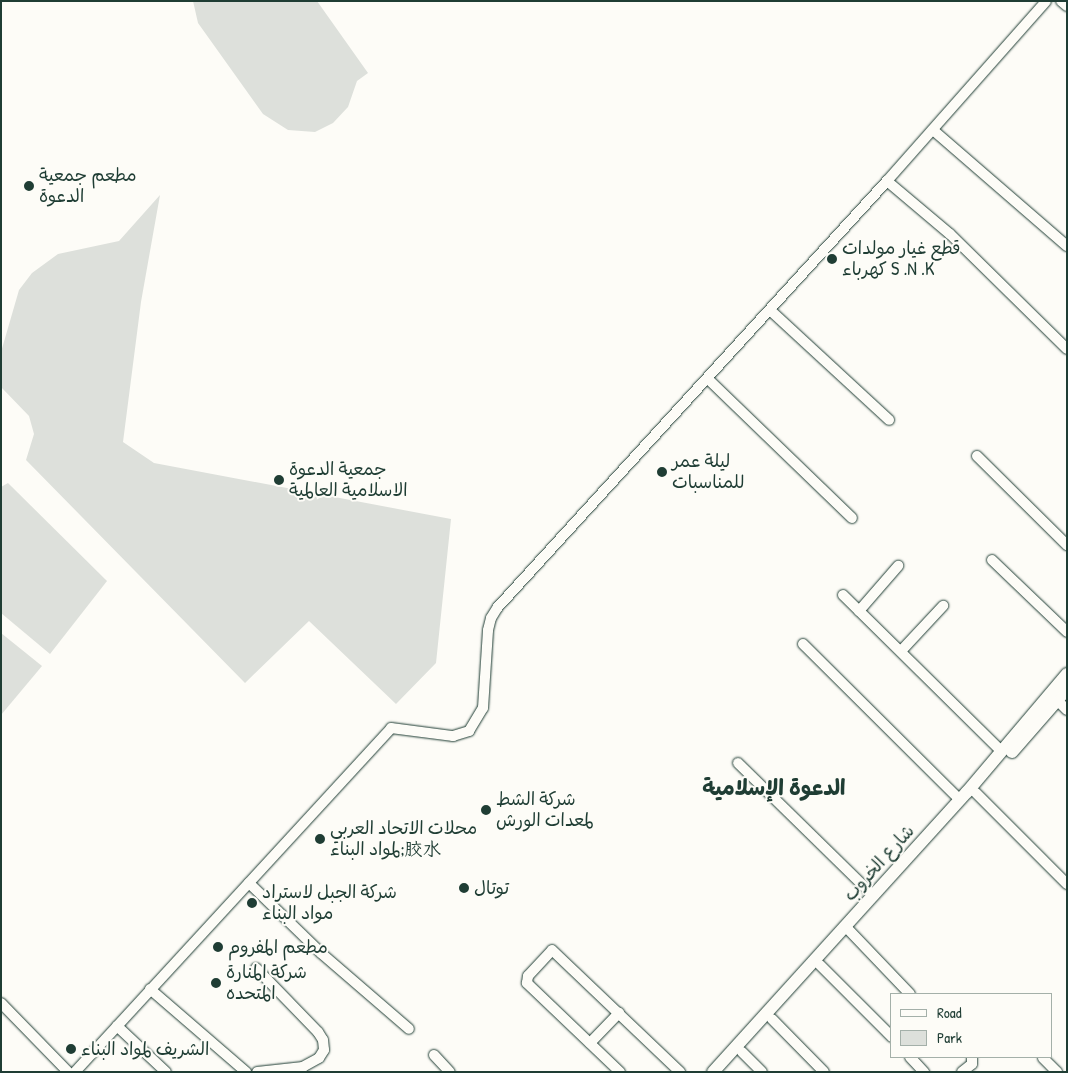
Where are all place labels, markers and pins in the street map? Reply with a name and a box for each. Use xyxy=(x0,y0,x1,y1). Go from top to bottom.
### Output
place label: مطعم جمعية الدعوة xyxy=(39,165,137,208)
marker: مطعم جمعية الدعوة xyxy=(23,180,35,192)
place label: قطع غيار مولدات كهرباء S .N .K xyxy=(842,238,960,280)
marker: قطع غيار مولدات كهرباء S .N .K xyxy=(826,253,838,265)
place label: ليلة عمر للمناسبات xyxy=(672,451,744,494)
place label: جمعية الدعوة الاسلامية العالمية xyxy=(289,459,408,502)
marker: ليلة عمر للمناسبات xyxy=(656,466,668,478)
marker: جمعية الدعوة الاسلامية العالمية xyxy=(273,474,285,486)
place label: شركة الشط لمعدات الورش xyxy=(496,789,594,832)
marker: شركة الشط لمعدات الورش xyxy=(480,804,492,816)
place label: محلات الاتحاد العربي لمواد البناء;胶水 xyxy=(330,818,477,861)
marker: محلات الاتحاد العربي لمواد البناء;胶水 xyxy=(314,833,326,845)
place label: توتال xyxy=(474,877,509,899)
place label: شركة الجبل لاستراد مواد البناء xyxy=(262,882,397,924)
marker: توتال xyxy=(458,882,470,894)
marker: شركة الجبل لاستراد مواد البناء xyxy=(246,897,258,909)
place label: مطعم المفروم xyxy=(228,936,328,958)
marker: مطعم المفروم xyxy=(212,941,224,953)
place label: شركة المنارة المتحده xyxy=(226,962,307,1004)
marker: شركة المنارة المتحده xyxy=(210,977,222,989)
place label: الشريف لمواد البناء xyxy=(81,1038,210,1060)
marker: الشريف لمواد البناء xyxy=(65,1043,77,1055)

